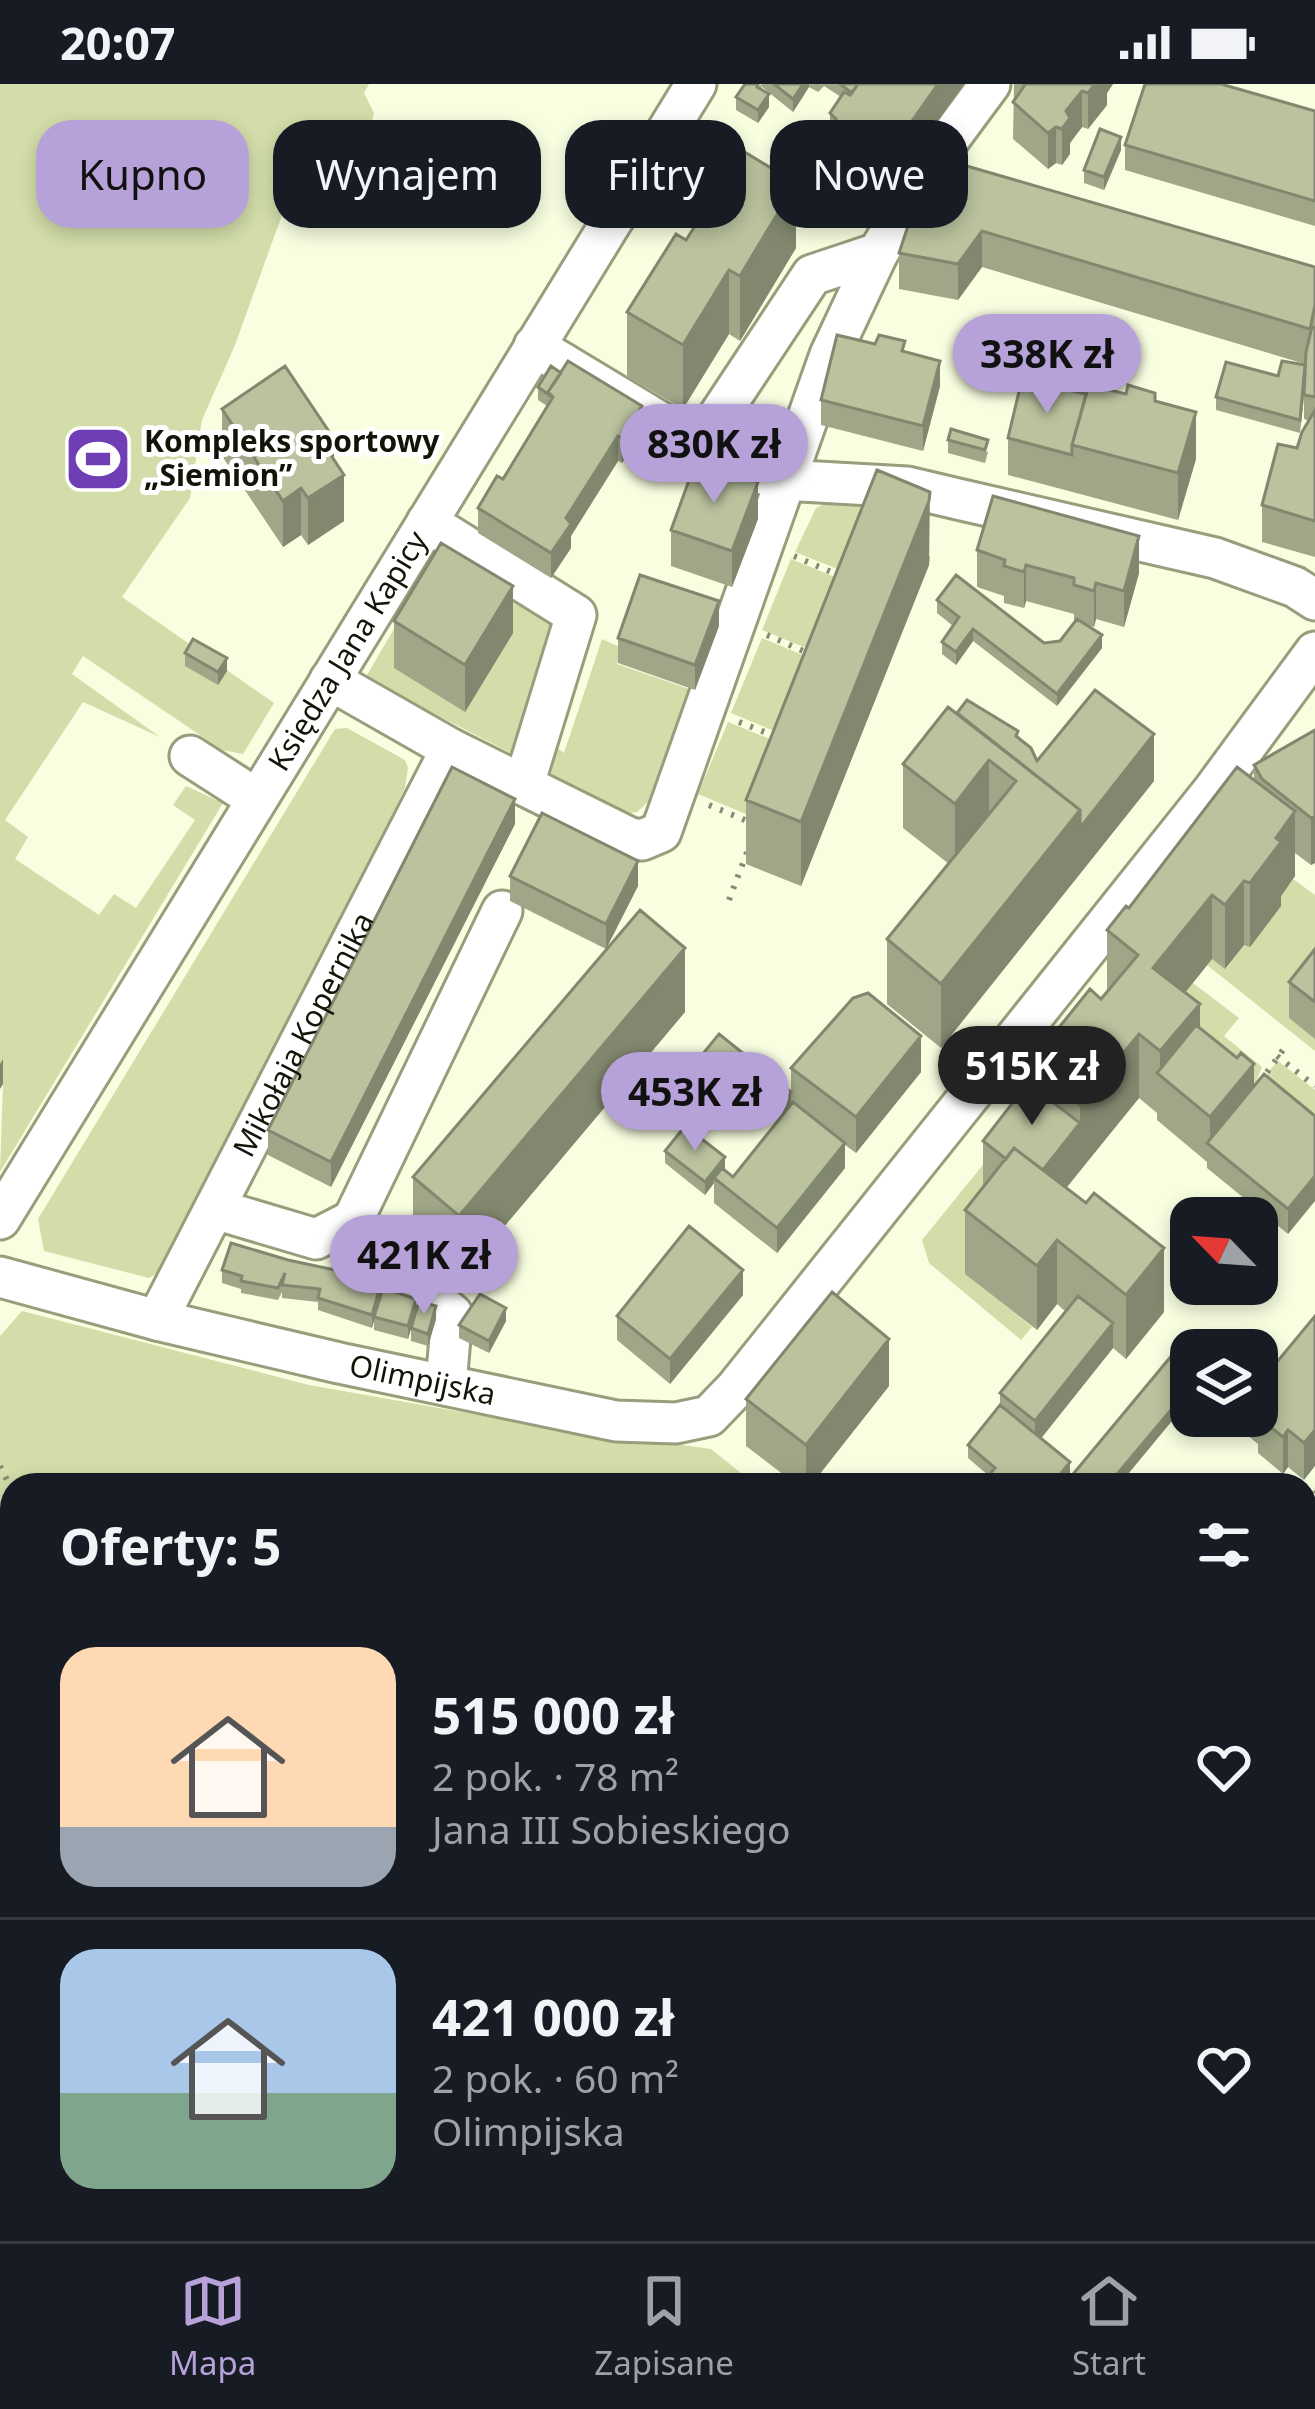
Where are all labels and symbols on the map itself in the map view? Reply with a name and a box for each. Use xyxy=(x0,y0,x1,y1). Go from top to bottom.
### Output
pin: 338K zł xyxy=(936,314,1158,416)
pin: 830K zł xyxy=(603,404,825,506)
place label: Kompleks sportowy „Siemion” xyxy=(144,420,440,495)
sports icon: Kompleks sportowy „Siemion” xyxy=(63,424,133,494)
street label: Księdza Jana Kapicy xyxy=(258,522,436,778)
street label: Mikołaja Kopernika xyxy=(223,905,383,1163)
pin: 515K zł xyxy=(921,1026,1143,1128)
pin: 453K zł xyxy=(584,1052,806,1154)
north arrow xyxy=(1170,1197,1278,1305)
pin: 421K zł xyxy=(313,1215,535,1317)
street label: Olimpijska xyxy=(346,1344,499,1414)

